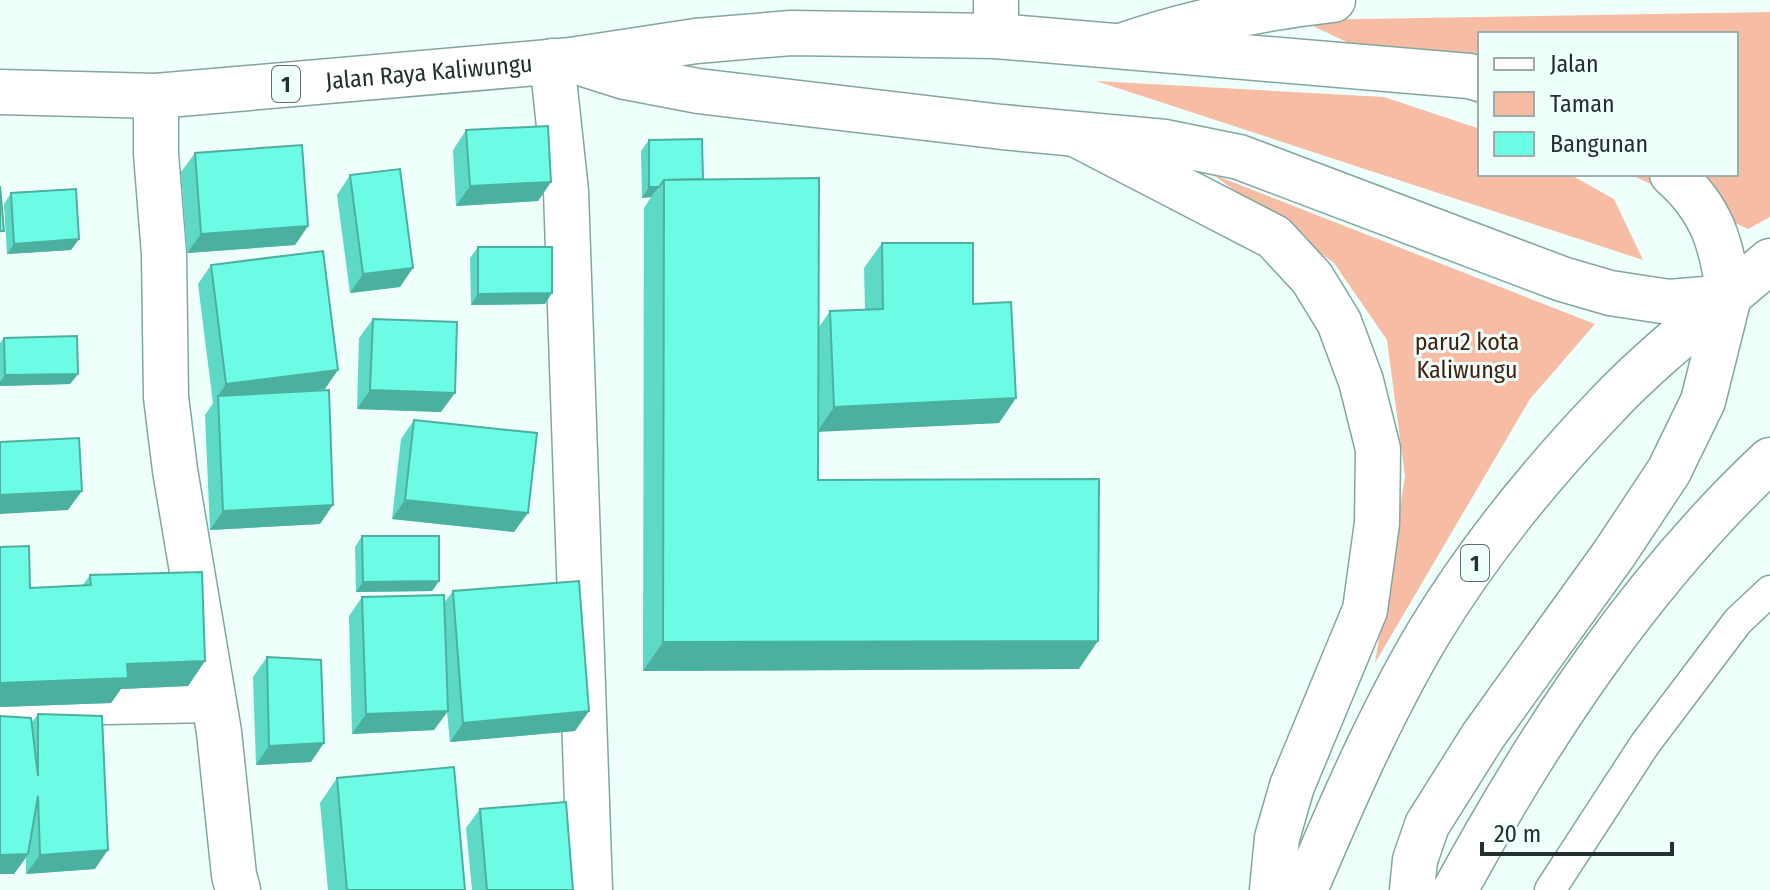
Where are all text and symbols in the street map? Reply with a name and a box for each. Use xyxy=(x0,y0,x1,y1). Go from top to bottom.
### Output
legend xyxy=(1478,32,1738,176)
street label: Jalan Raya Kaliwungu xyxy=(324,49,533,95)
text: Jalan xyxy=(1550,50,1599,78)
road number: 1 xyxy=(272,66,300,102)
text: Taman xyxy=(1550,90,1615,118)
text: Bangunan xyxy=(1550,130,1648,158)
park label: paru2 kota Kaliwungu xyxy=(1415,328,1519,384)
road number: 1 xyxy=(1461,545,1489,581)
scale bar xyxy=(1482,806,1672,856)
text: 20 m xyxy=(1494,820,1541,848)

